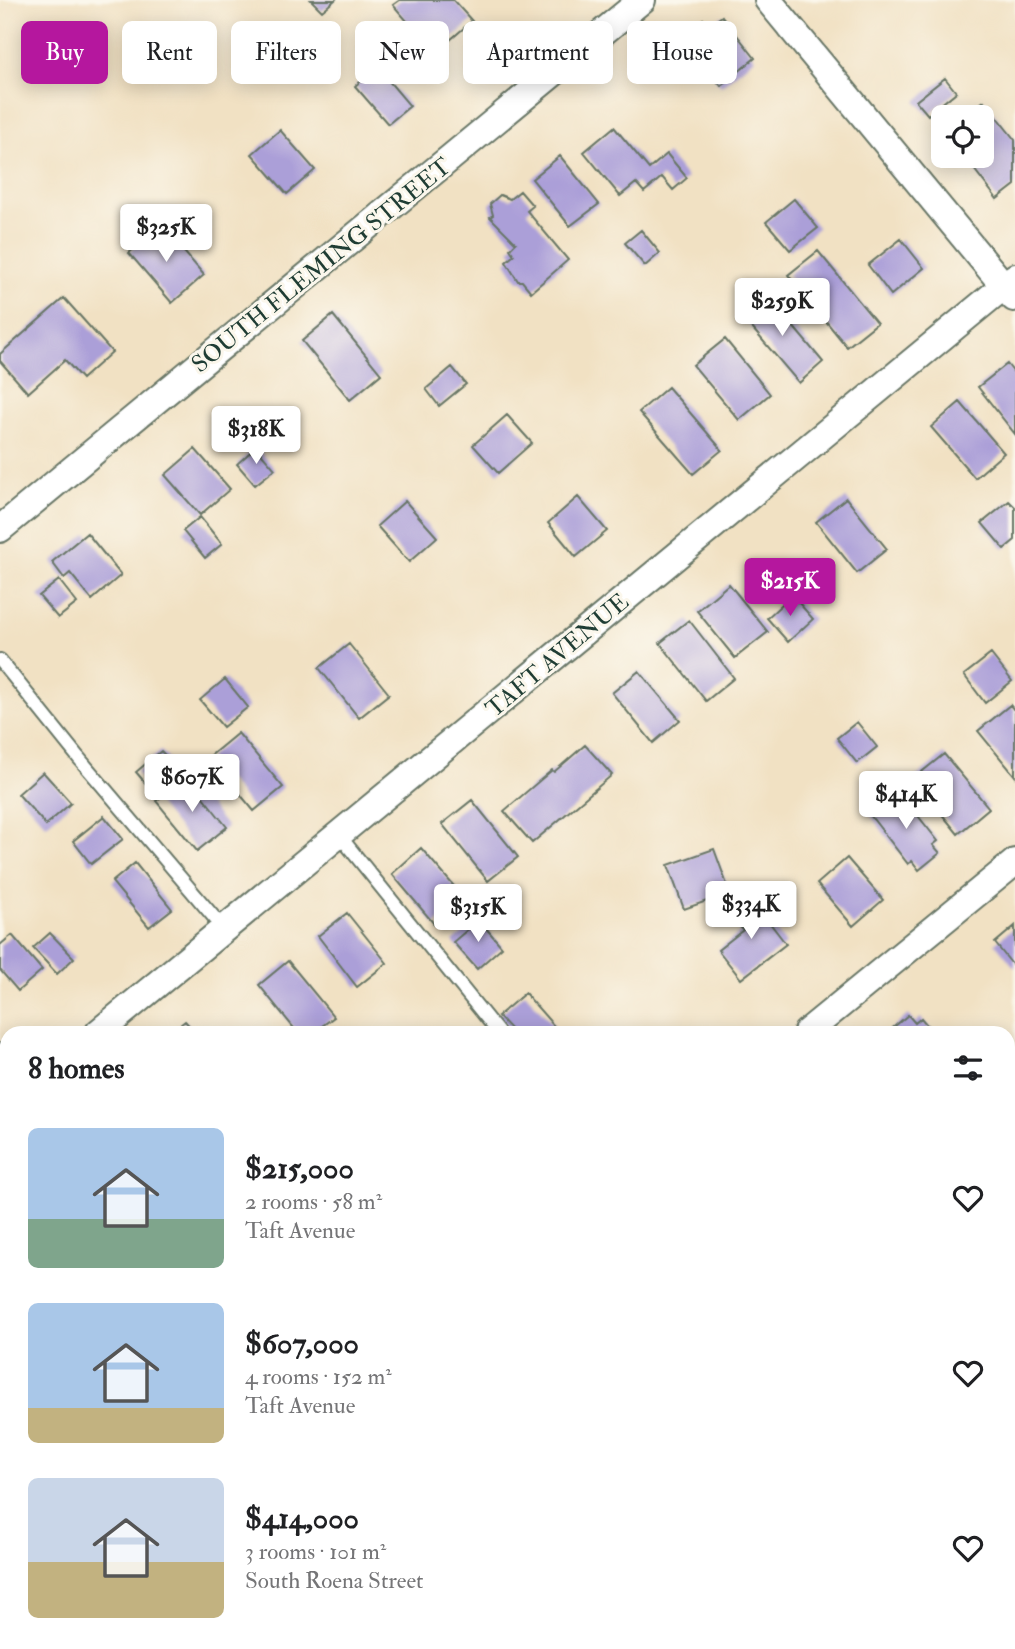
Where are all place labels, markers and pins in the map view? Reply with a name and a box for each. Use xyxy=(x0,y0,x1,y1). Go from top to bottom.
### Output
pin: $325K xyxy=(117,204,215,264)
pin: $259K xyxy=(733,278,831,338)
pin: $318K xyxy=(207,406,305,466)
pin: $215K xyxy=(741,558,839,618)
pin: $607K xyxy=(143,754,241,814)
pin: $414K xyxy=(857,772,955,831)
pin: $334K xyxy=(702,881,800,941)
pin: $315K xyxy=(429,884,527,944)

